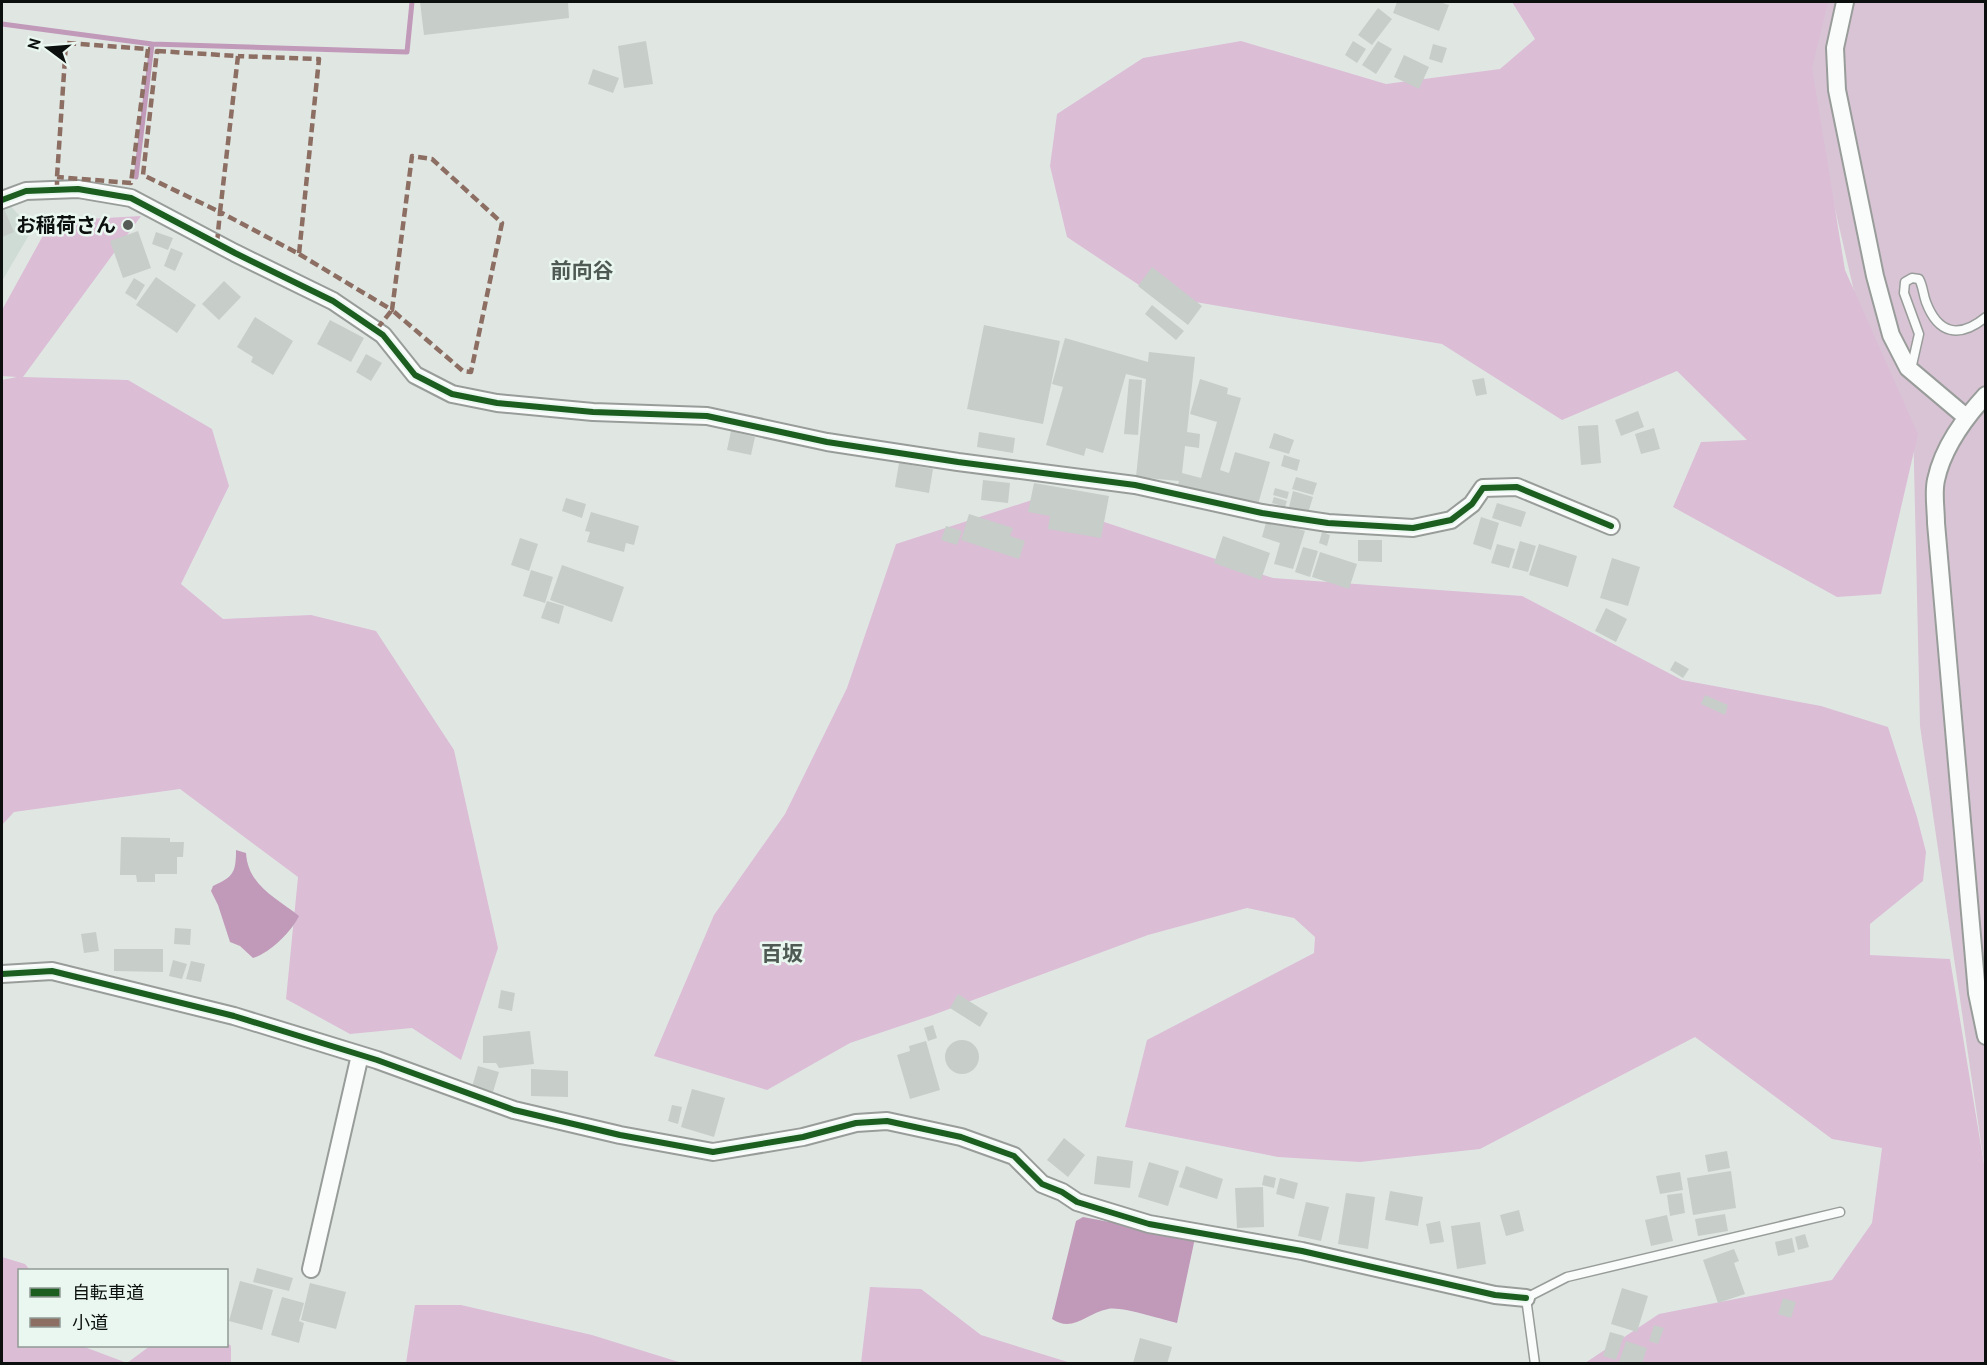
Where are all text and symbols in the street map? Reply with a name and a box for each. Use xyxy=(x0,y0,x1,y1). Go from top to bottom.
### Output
north arrow xyxy=(18,18,78,78)
text: N xyxy=(23,36,45,52)
place label: お稲荷さん xyxy=(16,212,116,238)
marker: お稲荷さん xyxy=(121,218,135,232)
district label: 前向谷 xyxy=(551,257,614,284)
district label: 百坂 xyxy=(761,940,803,967)
legend xyxy=(18,1269,228,1347)
text: 自転車道 xyxy=(72,1281,144,1304)
text: 小道 xyxy=(72,1311,108,1334)

